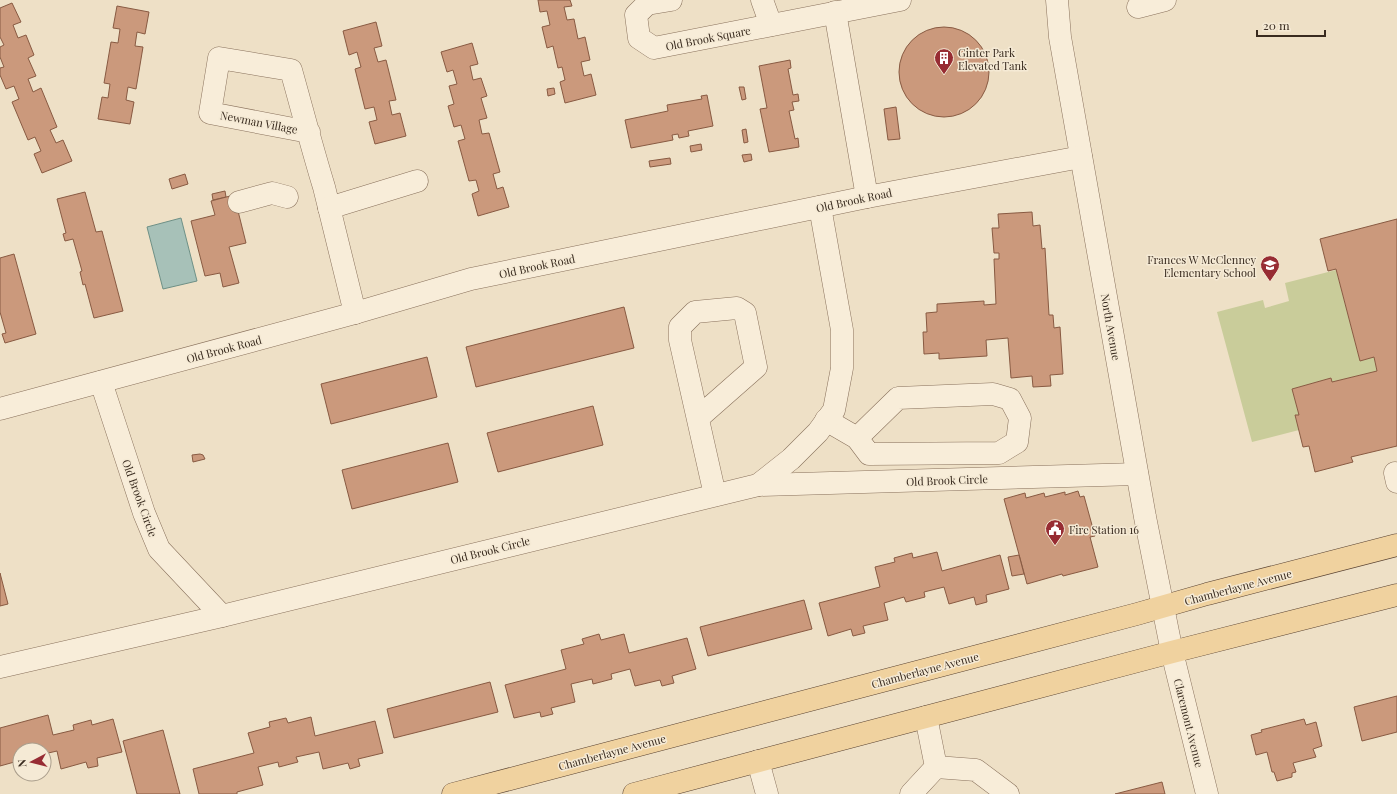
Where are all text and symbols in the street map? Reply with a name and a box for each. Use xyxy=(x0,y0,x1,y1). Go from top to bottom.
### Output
scale bar xyxy=(1257,12,1325,38)
text: 20 m xyxy=(1263,17,1290,33)
street label: Old Brook Square xyxy=(664,22,752,54)
place label: Ginter Park Elevated Tank xyxy=(958,45,1027,73)
building icon: Ginter Park Elevated Tank xyxy=(933,47,955,75)
street label: Newman Village xyxy=(219,107,299,137)
street label: Old Brook Road xyxy=(815,185,894,215)
street label: Old Brook Road xyxy=(498,251,577,281)
place label: Frances W McClenney Elementary School xyxy=(1147,252,1256,280)
school or university icon: Frances W McClenney Elementary School xyxy=(1259,254,1281,282)
street label: North Avenue xyxy=(1098,292,1124,362)
street label: Old Brook Road xyxy=(185,332,264,366)
street label: Old Brook Circle xyxy=(119,457,161,539)
street label: Old Brook Circle xyxy=(906,471,989,489)
public building icon: Fire Station 16 xyxy=(1044,518,1066,546)
place label: Fire Station 16 xyxy=(1069,522,1139,537)
street label: Old Brook Circle xyxy=(449,533,532,567)
street label: Chamberlayne Avenue xyxy=(1183,565,1294,609)
street label: Chamberlayne Avenue xyxy=(870,648,981,692)
street label: Claremont Avenue xyxy=(1171,677,1207,769)
street label: Chamberlayne Avenue xyxy=(557,730,668,774)
north arrow xyxy=(12,742,52,782)
text: N xyxy=(14,758,30,768)

